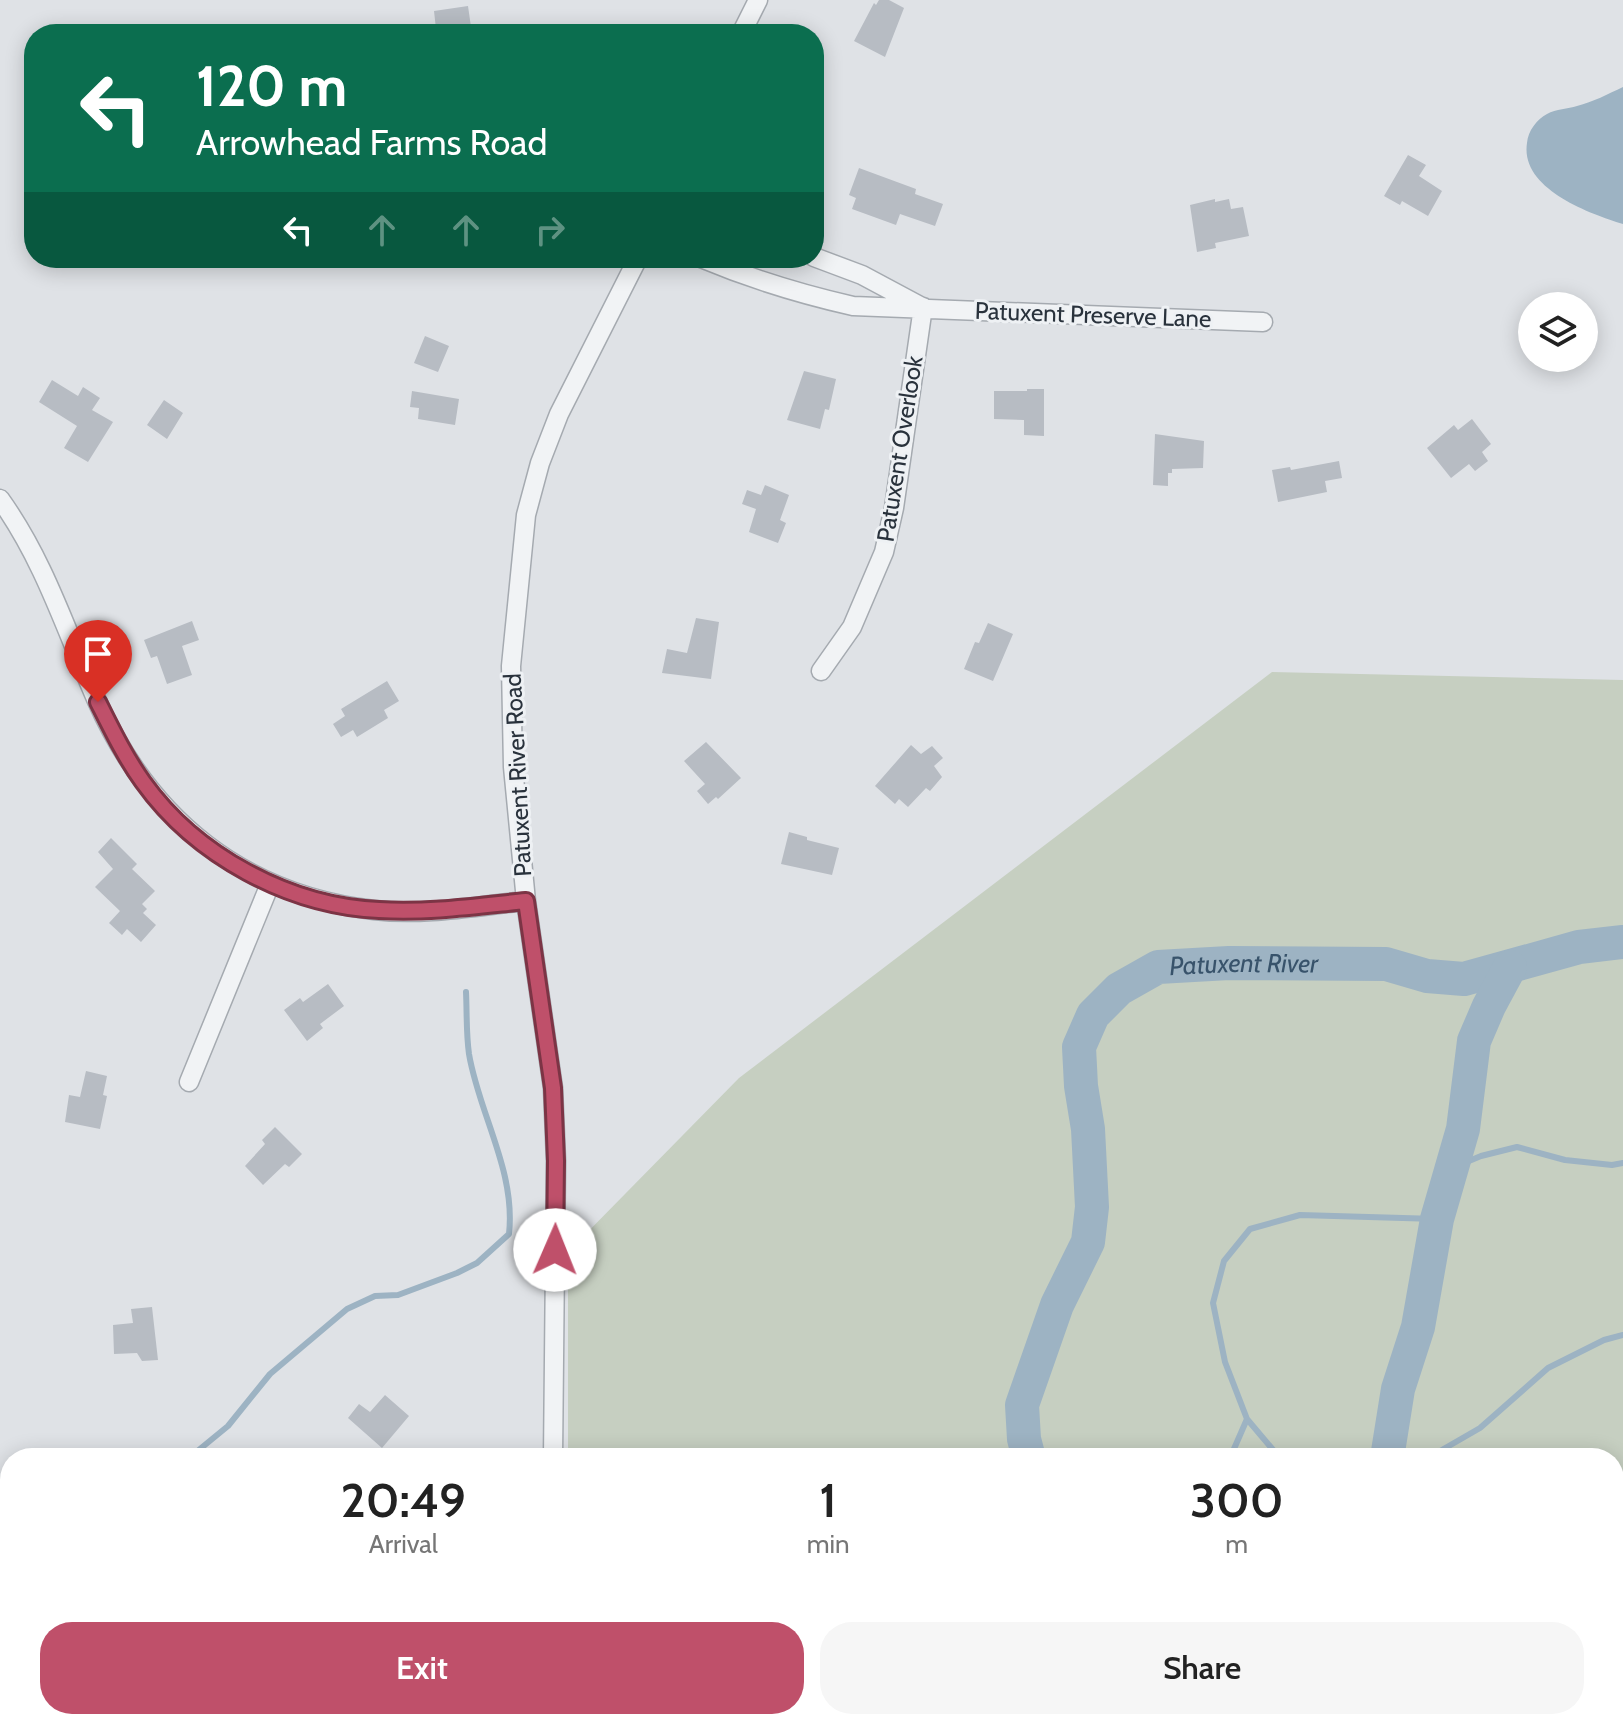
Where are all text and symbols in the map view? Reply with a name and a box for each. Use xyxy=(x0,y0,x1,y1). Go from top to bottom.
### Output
text: 120 m xyxy=(196,52,347,120)
icon: left xyxy=(64,56,168,160)
text: Arrowhead Farms Road xyxy=(196,120,548,164)
icon: left xyxy=(276,208,320,252)
icon: ahead xyxy=(360,208,404,252)
icon: ahead xyxy=(444,208,488,252)
icon: right xyxy=(528,208,572,252)
map controls xyxy=(1518,292,1598,372)
button: layers xyxy=(1518,292,1598,372)
street label: Patuxent Preserve Lane xyxy=(974,296,1212,333)
street label: Patuxent Overlook xyxy=(870,354,929,544)
pin xyxy=(64,620,132,702)
icon: arrive xyxy=(76,632,120,676)
street label: Patuxent River Road xyxy=(498,673,537,877)
water label: Patuxent River xyxy=(1168,947,1319,982)
position arrow xyxy=(513,1208,597,1292)
text: 20:49 xyxy=(341,1471,466,1529)
text: 1 xyxy=(820,1471,837,1529)
text: 300 xyxy=(1190,1471,1283,1529)
text: Arrival xyxy=(369,1528,438,1560)
text: min xyxy=(807,1528,850,1560)
text: m xyxy=(1225,1528,1248,1560)
button: Exit xyxy=(40,1622,804,1714)
button: Share xyxy=(820,1622,1584,1714)

